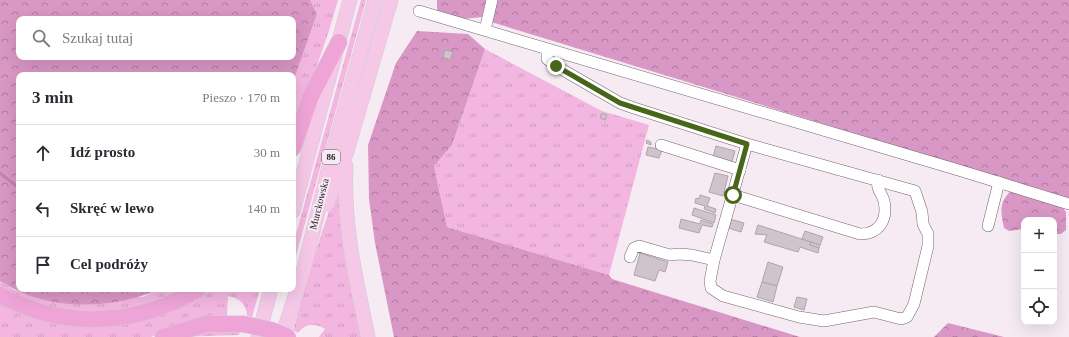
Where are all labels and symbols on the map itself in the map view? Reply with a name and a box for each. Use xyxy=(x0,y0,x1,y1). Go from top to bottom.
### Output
route end xyxy=(547,57,565,75)
road number: 86 xyxy=(322,150,340,164)
street label: Murckowska xyxy=(307,177,331,231)
route start xyxy=(724,186,742,204)

